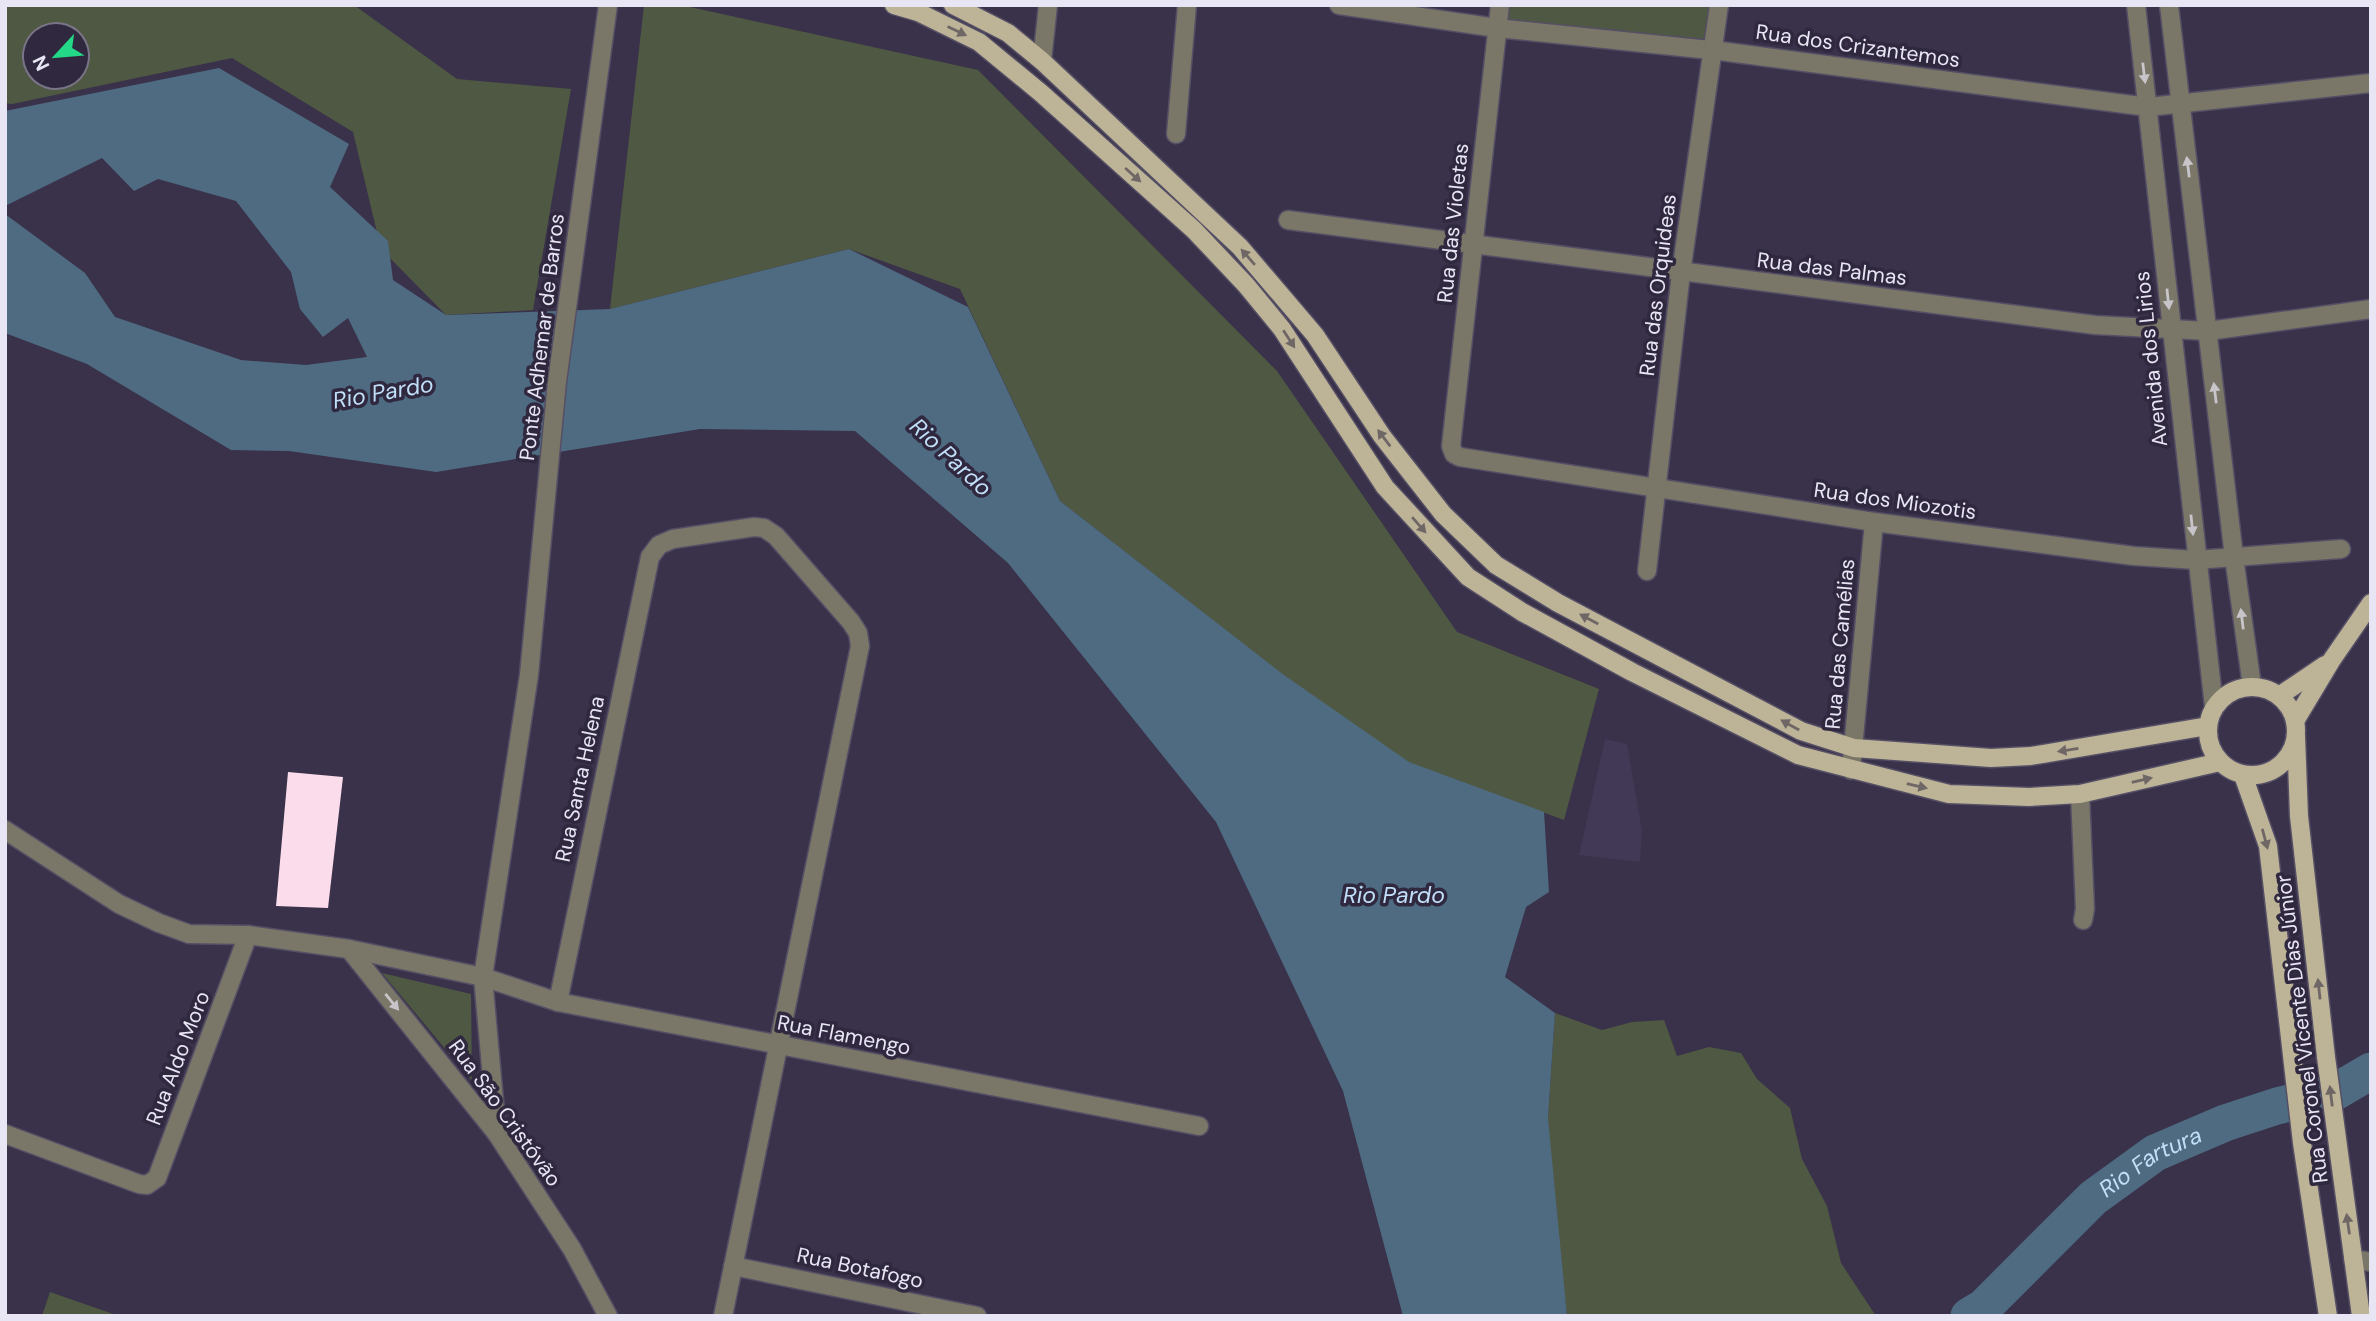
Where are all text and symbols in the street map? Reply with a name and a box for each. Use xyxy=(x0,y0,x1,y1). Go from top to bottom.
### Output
street label: Rua dos Crizantemos xyxy=(1754,18,1962,74)
north arrow xyxy=(21,21,91,91)
one-way arrow xyxy=(947,25,967,37)
text: N xyxy=(27,52,55,75)
one-way arrow xyxy=(2139,62,2150,84)
street label: Rua das Violetas xyxy=(1431,142,1475,304)
one-way arrow xyxy=(2183,156,2194,178)
one-way arrow xyxy=(1124,167,1141,182)
street label: Rua das Orquideas xyxy=(1633,192,1683,378)
street label: Ponte Adhemar de Barros xyxy=(513,212,571,462)
street label: Rua das Palmas xyxy=(1755,246,1909,292)
one-way arrow xyxy=(1240,248,1256,266)
street label: Avenida dos Lirios xyxy=(2128,270,2174,448)
one-way arrow xyxy=(2162,289,2173,311)
one-way arrow xyxy=(1282,330,1295,349)
water label: Rio Pardo xyxy=(330,368,436,416)
one-way arrow xyxy=(2209,382,2220,404)
water label: Rio Pardo xyxy=(904,411,998,503)
one-way arrow xyxy=(1377,429,1391,448)
street label: Rua dos Miozotis xyxy=(1812,476,1978,526)
one-way arrow xyxy=(2187,515,2198,537)
one-way arrow xyxy=(1411,517,1426,534)
street label: Rua das Camélias xyxy=(1819,558,1861,730)
one-way arrow xyxy=(2236,608,2247,630)
one-way arrow xyxy=(1579,613,1599,625)
street label: Rua Santa Helena xyxy=(549,694,611,864)
one-way arrow xyxy=(1780,719,1800,731)
one-way arrow xyxy=(2057,745,2079,756)
one-way arrow xyxy=(2131,775,2153,786)
one-way arrow xyxy=(1906,781,1928,792)
one-way arrow xyxy=(2260,829,2271,851)
street label: Rua Coronel Vicente Dias Júnior xyxy=(2269,873,2335,1185)
water label: Rio Pardo xyxy=(1343,880,1445,910)
one-way arrow xyxy=(2313,978,2324,1000)
street label: Rua Aldo Moro xyxy=(140,987,216,1129)
one-way arrow xyxy=(384,992,399,1010)
street label: Rua Flamengo xyxy=(775,1008,913,1062)
street label: Rua São Cristóvão xyxy=(442,1034,568,1192)
one-way arrow xyxy=(2326,1085,2337,1107)
water label: Rio Fartura xyxy=(2093,1120,2206,1204)
one-way arrow xyxy=(2343,1213,2354,1235)
street label: Rua Botafogo xyxy=(794,1241,926,1295)

